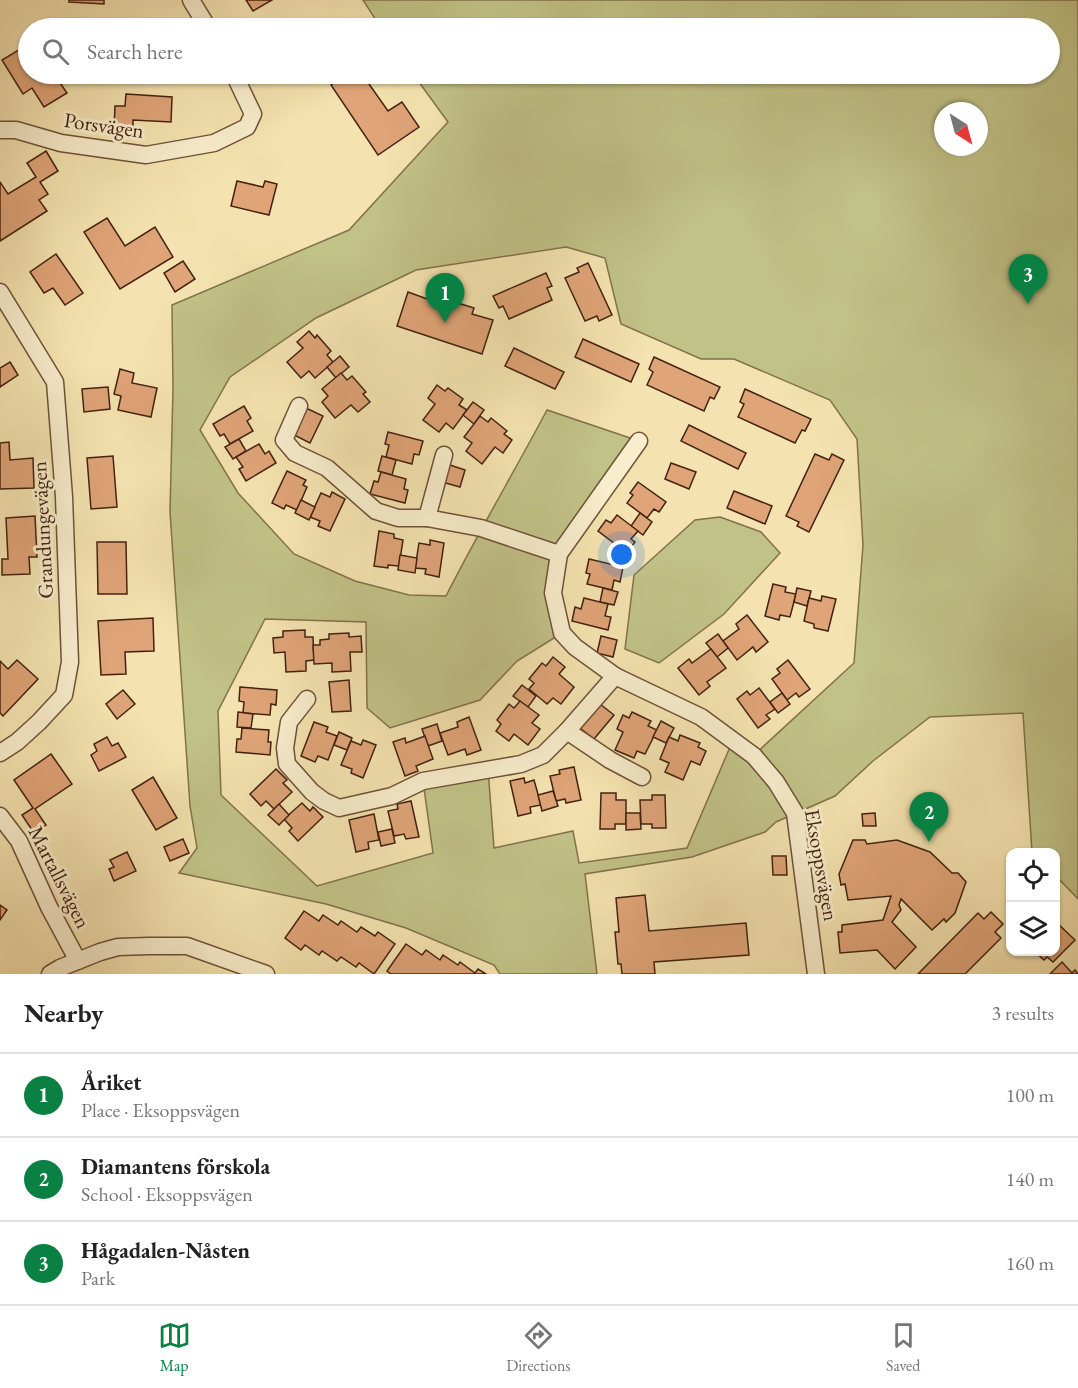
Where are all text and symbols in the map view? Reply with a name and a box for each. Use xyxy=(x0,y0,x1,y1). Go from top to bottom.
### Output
search box xyxy=(18,18,1060,84)
icon: search xyxy=(39,35,72,68)
text: Search here xyxy=(87,37,182,66)
north arrow xyxy=(934,102,988,156)
street label: Porsvägen xyxy=(62,106,146,144)
pin: 3 xyxy=(1008,254,1048,304)
pin: 1 xyxy=(426,274,464,323)
street label: Grandungevägen xyxy=(25,461,59,599)
your location xyxy=(607,540,636,569)
pin: 2 xyxy=(910,792,948,842)
street label: Eksoppsvägen xyxy=(799,807,845,923)
street label: Martallsvägen xyxy=(23,821,97,933)
map controls xyxy=(1006,848,1060,956)
button: locate xyxy=(1006,848,1060,902)
button: layers xyxy=(1006,902,1060,956)
text: Nearby xyxy=(24,996,104,1030)
text: 3 results xyxy=(991,1000,1054,1026)
text: Åriket xyxy=(81,1068,141,1097)
text: 1 xyxy=(38,1082,49,1108)
text: 100 m xyxy=(1006,1082,1054,1108)
text: Place · Eksoppsvägen xyxy=(81,1097,240,1123)
text: Diamantens förskola xyxy=(81,1152,270,1181)
text: 2 xyxy=(38,1166,49,1192)
text: 140 m xyxy=(1006,1166,1054,1192)
text: School · Eksoppsvägen xyxy=(81,1181,253,1207)
text: Hågadalen-Nåsten xyxy=(81,1236,250,1265)
text: 3 xyxy=(38,1250,49,1276)
text: 160 m xyxy=(1006,1250,1054,1276)
text: Park xyxy=(81,1265,115,1291)
tab: Map xyxy=(158,1319,191,1376)
tab: Directions xyxy=(506,1319,571,1376)
tab: Saved xyxy=(886,1319,920,1376)

